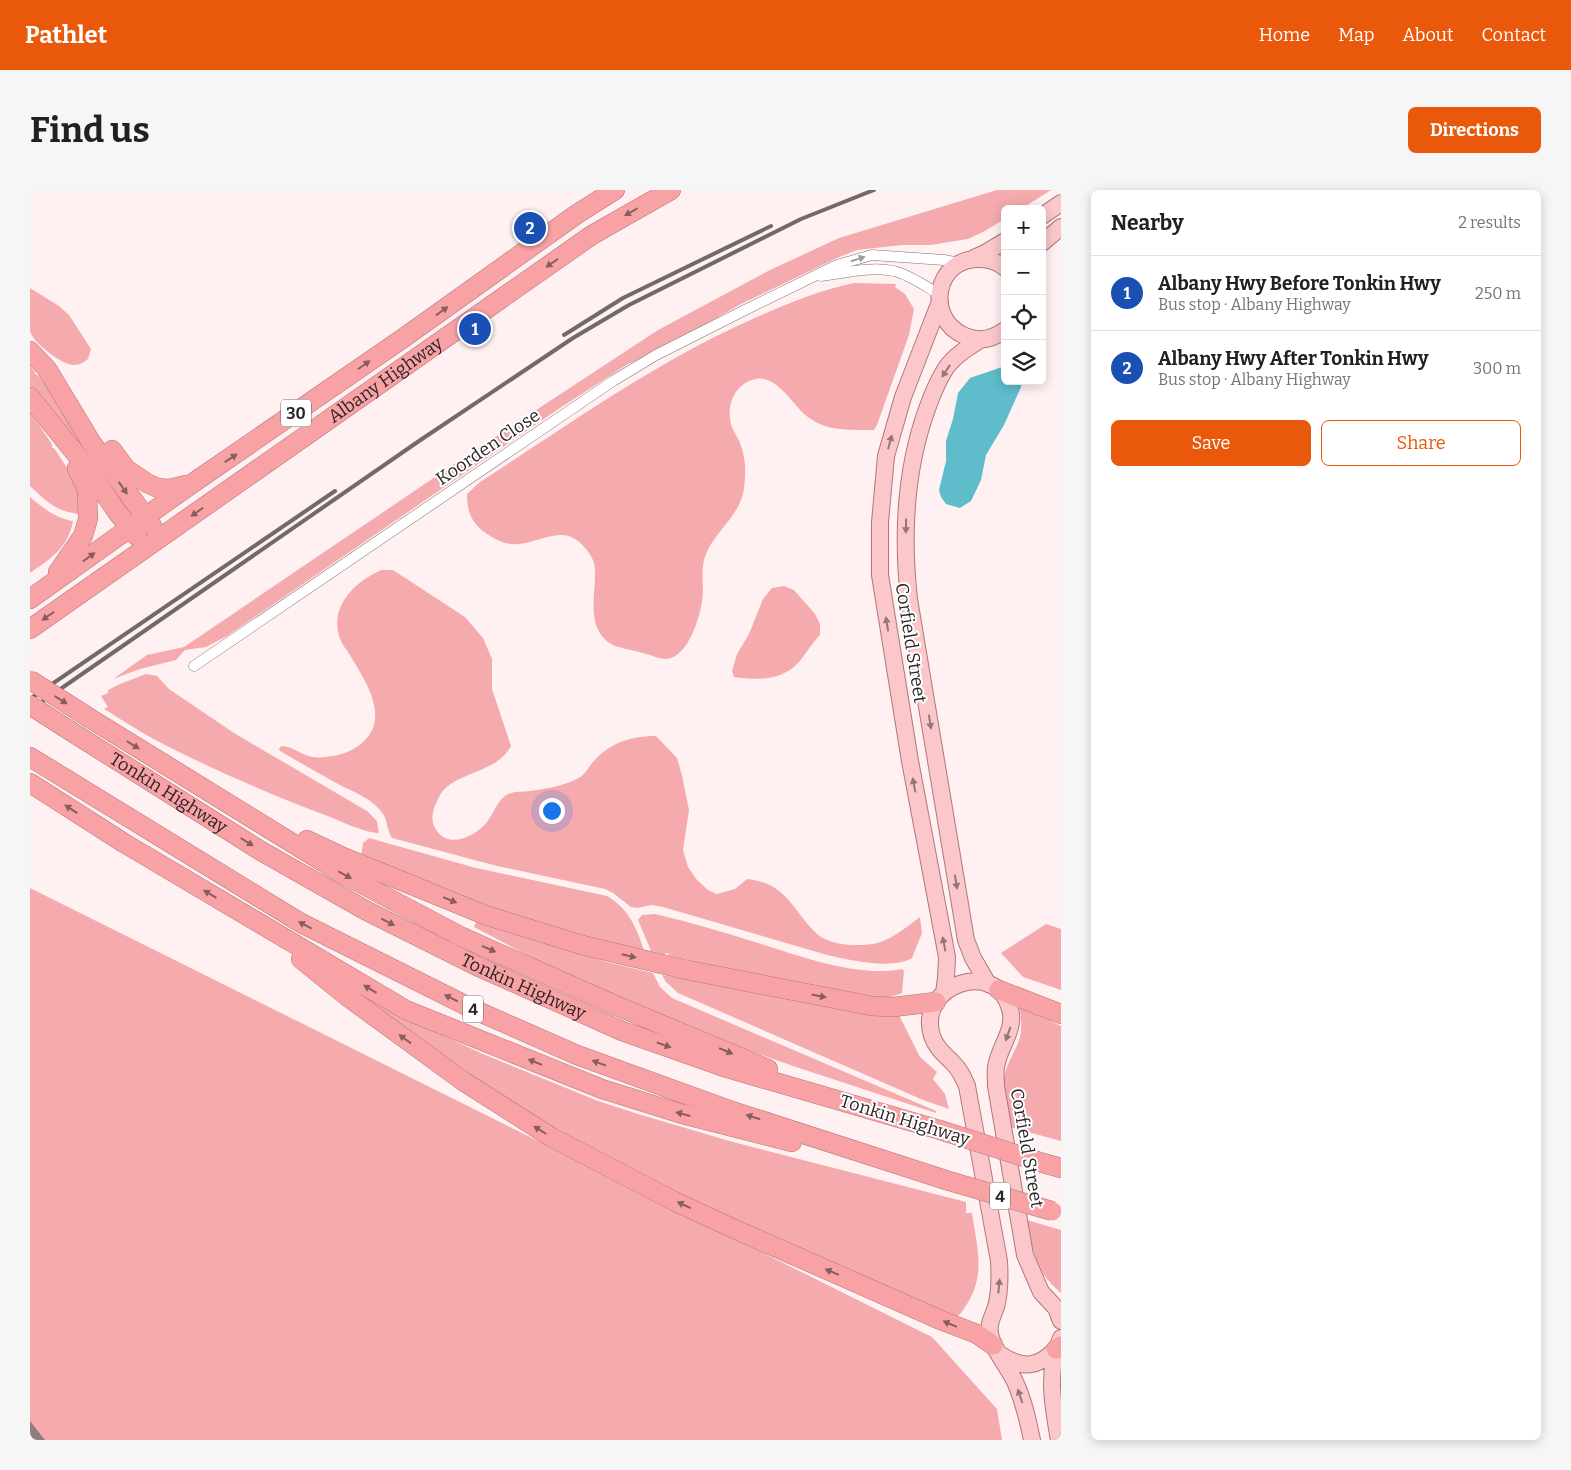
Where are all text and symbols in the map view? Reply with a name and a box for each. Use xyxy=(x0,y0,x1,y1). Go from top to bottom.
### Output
text: Pathlet xyxy=(25,21,107,49)
text: Home xyxy=(1259,24,1310,46)
text: Map xyxy=(1338,24,1374,46)
text: About xyxy=(1402,24,1453,46)
text: Contact xyxy=(1481,24,1546,46)
button: Directions xyxy=(1408,107,1541,153)
text: Find us xyxy=(30,109,150,151)
map controls xyxy=(1001,205,1046,385)
button: + xyxy=(1001,205,1046,250)
one-way arrow xyxy=(624,208,638,216)
pin: 2 xyxy=(514,209,546,247)
text: Nearby xyxy=(1111,210,1184,236)
text: 2 results xyxy=(1458,213,1521,232)
button: − xyxy=(1001,250,1046,295)
one-way arrow xyxy=(851,255,866,263)
one-way arrow xyxy=(545,258,559,268)
text: Albany Hwy Before Tonkin Hwy xyxy=(1158,272,1441,295)
text: 1 xyxy=(1124,284,1130,303)
text: 250 m xyxy=(1475,284,1521,303)
button: locate xyxy=(1001,295,1046,340)
text: Bus stop · Albany Highway xyxy=(1158,295,1351,314)
one-way arrow xyxy=(435,306,448,316)
pin: 1 xyxy=(459,310,491,348)
street label: Albany Highway xyxy=(324,332,447,428)
button: layers xyxy=(1001,340,1046,385)
text: Albany Hwy After Tonkin Hwy xyxy=(1158,347,1429,370)
text: 2 xyxy=(1122,359,1132,378)
text: 300 m xyxy=(1473,359,1521,378)
one-way arrow xyxy=(358,360,371,370)
one-way arrow xyxy=(941,364,950,377)
text: Bus stop · Albany Highway xyxy=(1158,370,1351,389)
road number: 30 xyxy=(281,400,311,427)
street label: Koorden Close xyxy=(432,404,544,490)
button: Save xyxy=(1111,420,1311,466)
button: Share xyxy=(1321,420,1521,466)
one-way arrow xyxy=(887,434,895,449)
one-way arrow xyxy=(224,453,237,463)
one-way arrow xyxy=(118,481,128,494)
one-way arrow xyxy=(191,507,204,517)
one-way arrow xyxy=(902,518,910,534)
one-way arrow xyxy=(82,552,96,562)
street label: Corfield Street xyxy=(891,581,931,705)
one-way arrow xyxy=(42,611,55,621)
one-way arrow xyxy=(883,616,891,632)
one-way arrow xyxy=(54,695,67,705)
one-way arrow xyxy=(926,714,934,730)
one-way arrow xyxy=(126,741,139,750)
street label: Tonkin Highway xyxy=(106,748,232,838)
one-way arrow xyxy=(910,777,918,792)
your location xyxy=(539,798,565,824)
one-way arrow xyxy=(64,804,78,814)
one-way arrow xyxy=(240,837,253,847)
one-way arrow xyxy=(337,871,352,879)
one-way arrow xyxy=(953,874,961,890)
one-way arrow xyxy=(203,889,216,898)
one-way arrow xyxy=(442,897,457,905)
one-way arrow xyxy=(381,918,396,926)
one-way arrow xyxy=(298,921,313,929)
one-way arrow xyxy=(940,936,948,952)
one-way arrow xyxy=(482,946,496,954)
street label: Tonkin Highway xyxy=(457,949,590,1025)
one-way arrow xyxy=(622,952,637,960)
one-way arrow xyxy=(364,985,377,994)
one-way arrow xyxy=(812,992,827,1000)
one-way arrow xyxy=(443,994,458,1002)
road number: 4 xyxy=(463,996,483,1022)
one-way arrow xyxy=(1004,1027,1012,1042)
one-way arrow xyxy=(398,1034,412,1044)
one-way arrow xyxy=(657,1042,672,1050)
one-way arrow xyxy=(719,1048,733,1056)
one-way arrow xyxy=(527,1058,542,1065)
one-way arrow xyxy=(591,1059,606,1067)
street label: Corfield Street xyxy=(1006,1086,1048,1210)
street label: Tonkin Highway xyxy=(837,1090,973,1150)
one-way arrow xyxy=(675,1110,690,1118)
one-way arrow xyxy=(745,1113,760,1121)
one-way arrow xyxy=(533,1125,546,1134)
road number: 4 xyxy=(990,1182,1010,1209)
one-way arrow xyxy=(677,1201,691,1209)
one-way arrow xyxy=(825,1268,839,1276)
one-way arrow xyxy=(995,1278,1003,1294)
one-way arrow xyxy=(943,1319,957,1327)
one-way arrow xyxy=(1016,1388,1024,1403)

